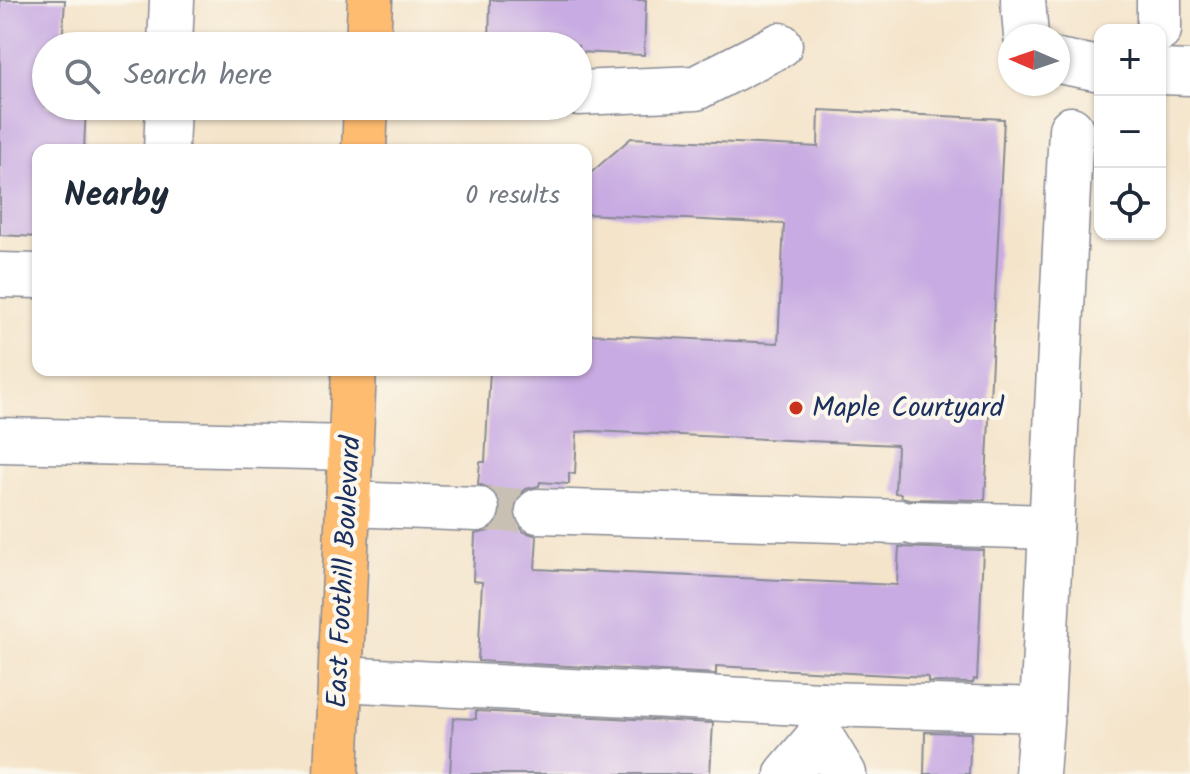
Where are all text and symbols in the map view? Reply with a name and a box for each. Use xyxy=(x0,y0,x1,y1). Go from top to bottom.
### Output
north arrow xyxy=(998,24,1070,96)
map controls xyxy=(1094,24,1166,240)
button: + xyxy=(1094,24,1166,96)
search box xyxy=(32,32,592,120)
text: Search here xyxy=(124,52,272,100)
icon: search xyxy=(60,54,104,98)
button: − xyxy=(1094,96,1166,168)
button: locate xyxy=(1094,168,1166,240)
text: Nearby xyxy=(64,169,169,223)
text: 0 results xyxy=(465,175,560,217)
place label: Maple Courtyard xyxy=(812,386,1005,431)
marker: Maple Courtyard xyxy=(787,399,805,417)
street label: East Foothill Boulevard xyxy=(315,434,375,709)

